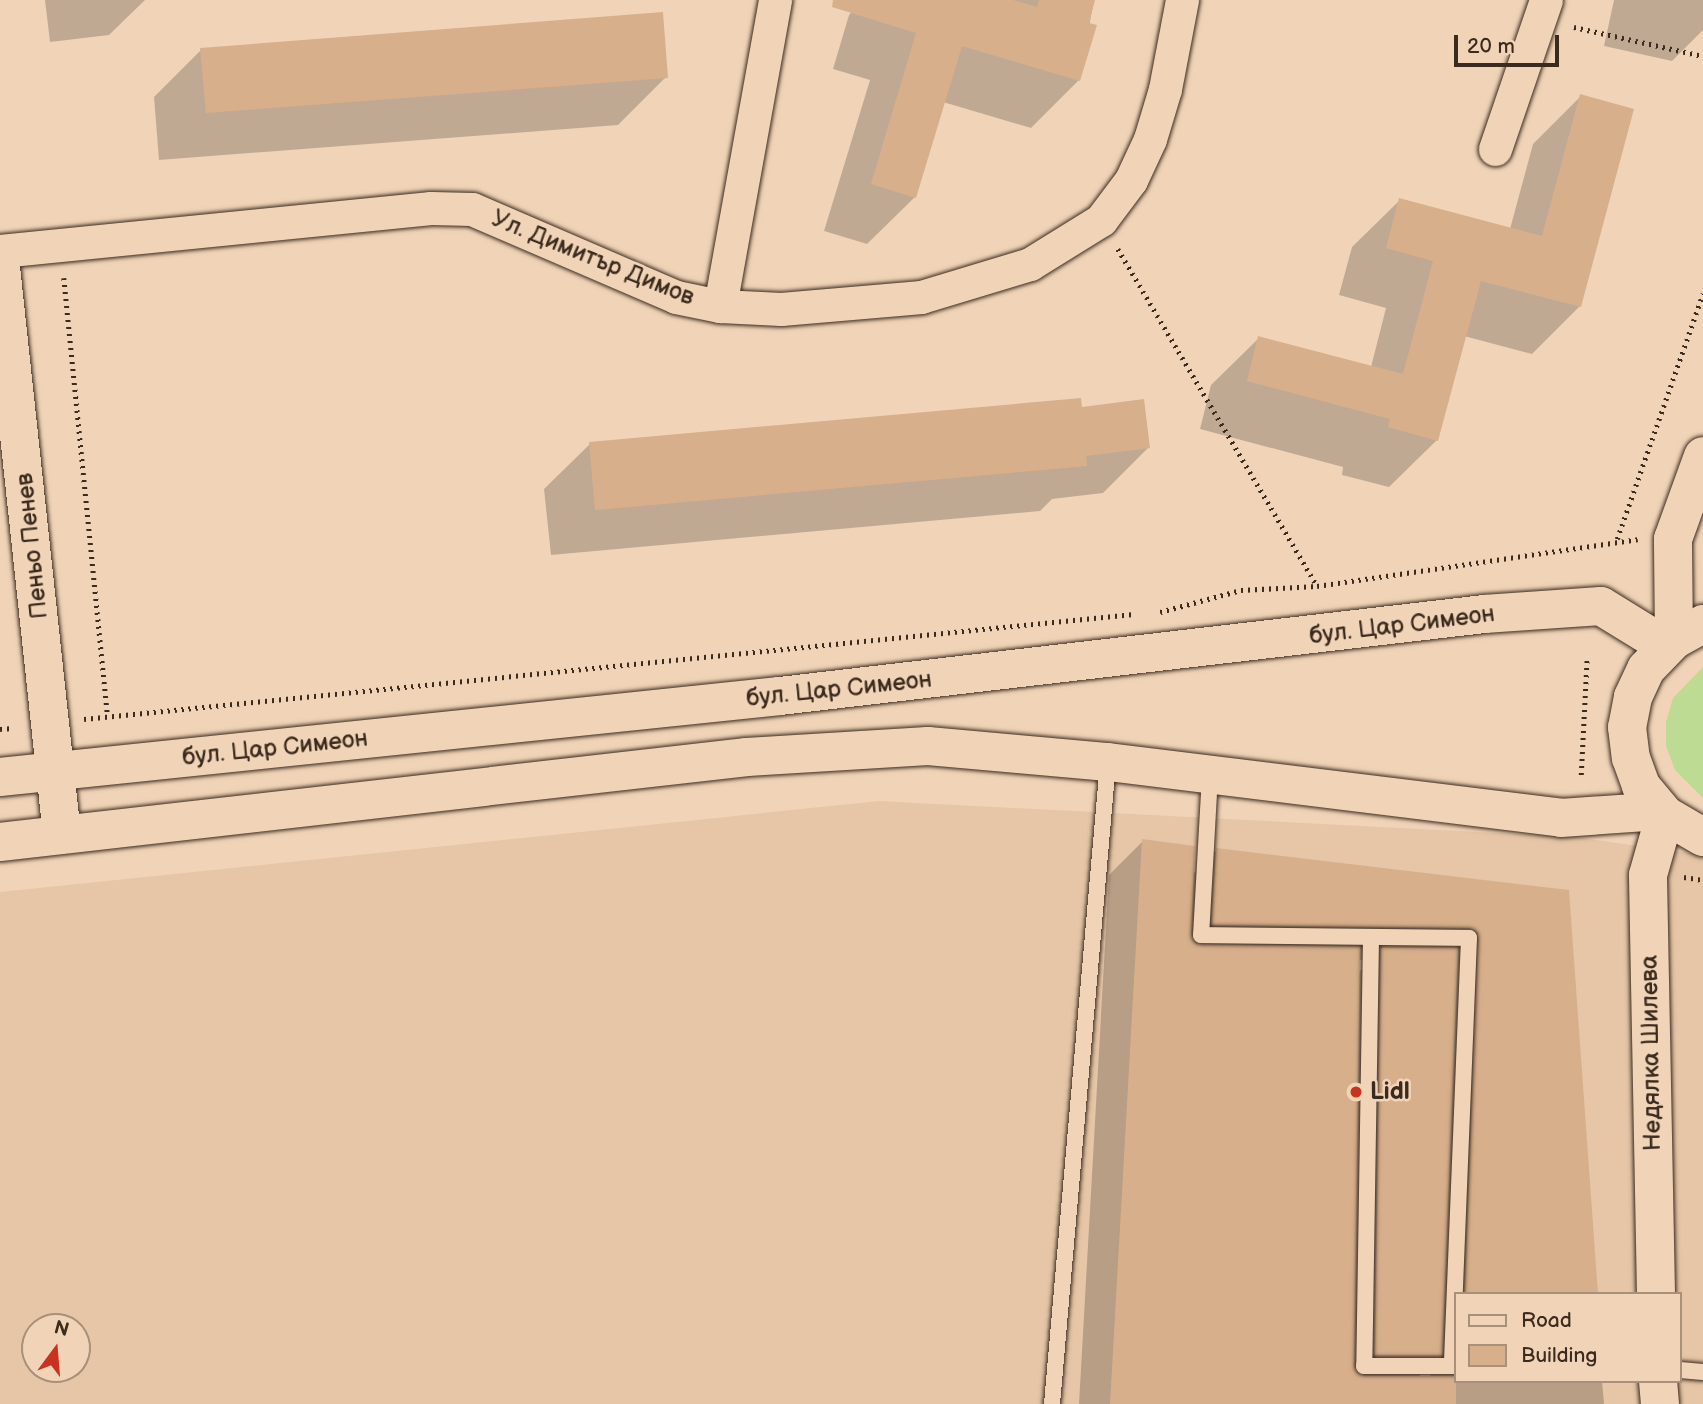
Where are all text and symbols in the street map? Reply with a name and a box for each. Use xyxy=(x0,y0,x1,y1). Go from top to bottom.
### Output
scale bar xyxy=(1458,21,1563,65)
text: 20 m xyxy=(1467,34,1515,59)
street label: Ул. Димитър Димов xyxy=(487,204,699,312)
street label: Пеньо Пенев xyxy=(10,472,54,620)
street label: бул. Цар Симеон xyxy=(1308,599,1496,651)
street label: бул. Цар Симеон xyxy=(745,665,933,713)
street label: бул. Цар Симеон xyxy=(181,724,369,772)
street label: Недялка Шилева xyxy=(1635,955,1667,1151)
place label: Lidl xyxy=(1370,1078,1410,1106)
marker: Lidl xyxy=(1348,1084,1364,1100)
legend xyxy=(1454,1292,1682,1383)
text: Road xyxy=(1521,1308,1572,1333)
north arrow xyxy=(21,1313,91,1383)
text: N xyxy=(51,1316,71,1342)
text: Building xyxy=(1521,1343,1597,1368)

